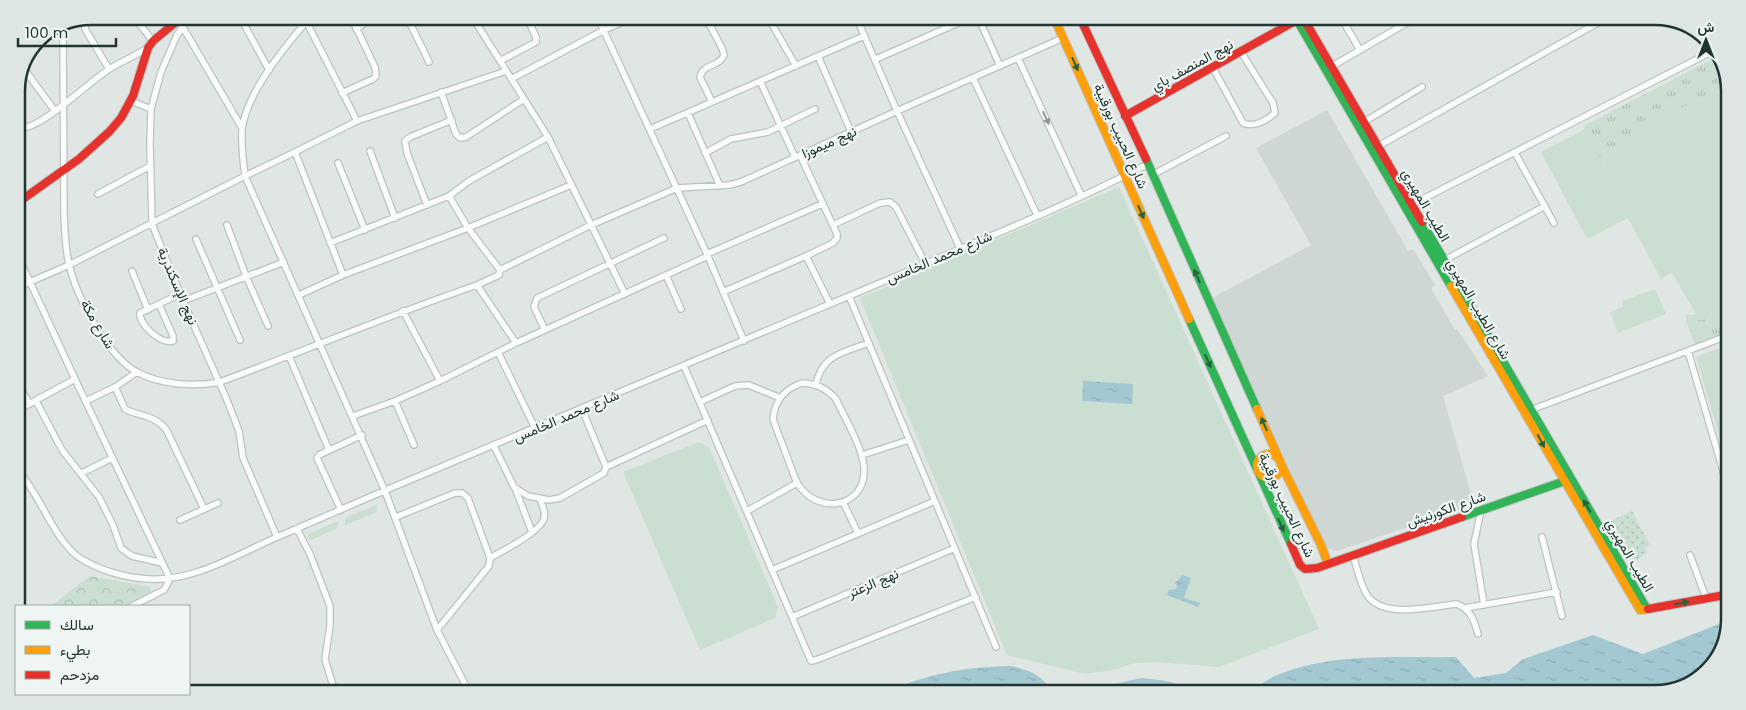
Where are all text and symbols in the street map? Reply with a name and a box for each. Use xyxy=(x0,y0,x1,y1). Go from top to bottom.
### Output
scale bar xyxy=(18,15,115,47)
north arrow xyxy=(1681,15,1731,65)
text: ش xyxy=(1698,17,1715,37)
text: 100 m xyxy=(25,22,68,43)
street label: نهج المنصف باي xyxy=(1147,34,1238,98)
one-way arrow xyxy=(1071,57,1079,71)
street label: شارع الحبيب بورقيبة xyxy=(1088,80,1153,192)
one-way arrow xyxy=(1042,111,1050,125)
street label: نهج ميموزا xyxy=(798,121,860,164)
street label: الطيب المهيري xyxy=(1395,165,1455,246)
one-way arrow xyxy=(1138,205,1146,219)
street label: شارع محمد الخامس xyxy=(883,226,995,289)
street label: نهج الإسكندرية xyxy=(152,244,203,328)
street label: شارع الطيب المهيري xyxy=(1440,255,1516,364)
one-way arrow xyxy=(1193,269,1201,283)
street label: شارع مكة xyxy=(75,296,120,353)
one-way arrow xyxy=(1204,354,1212,368)
street label: شارع محمد الخامس xyxy=(510,385,622,448)
one-way arrow xyxy=(1259,417,1267,431)
one-way arrow xyxy=(1536,435,1545,448)
street label: شارع الحبيب بورقيبة xyxy=(1253,449,1320,561)
street label: شارع الكورنيش xyxy=(1404,486,1489,533)
one-way arrow xyxy=(1583,500,1592,513)
street label: الطيب المهيري xyxy=(1599,515,1659,596)
one-way arrow xyxy=(1278,518,1286,532)
street label: نهج الزعتر xyxy=(843,563,902,604)
one-way arrow xyxy=(1675,598,1691,606)
legend xyxy=(15,605,190,695)
text: سالك xyxy=(60,614,94,635)
text: بطيء xyxy=(60,639,90,663)
text: مزدحم xyxy=(60,664,99,685)

